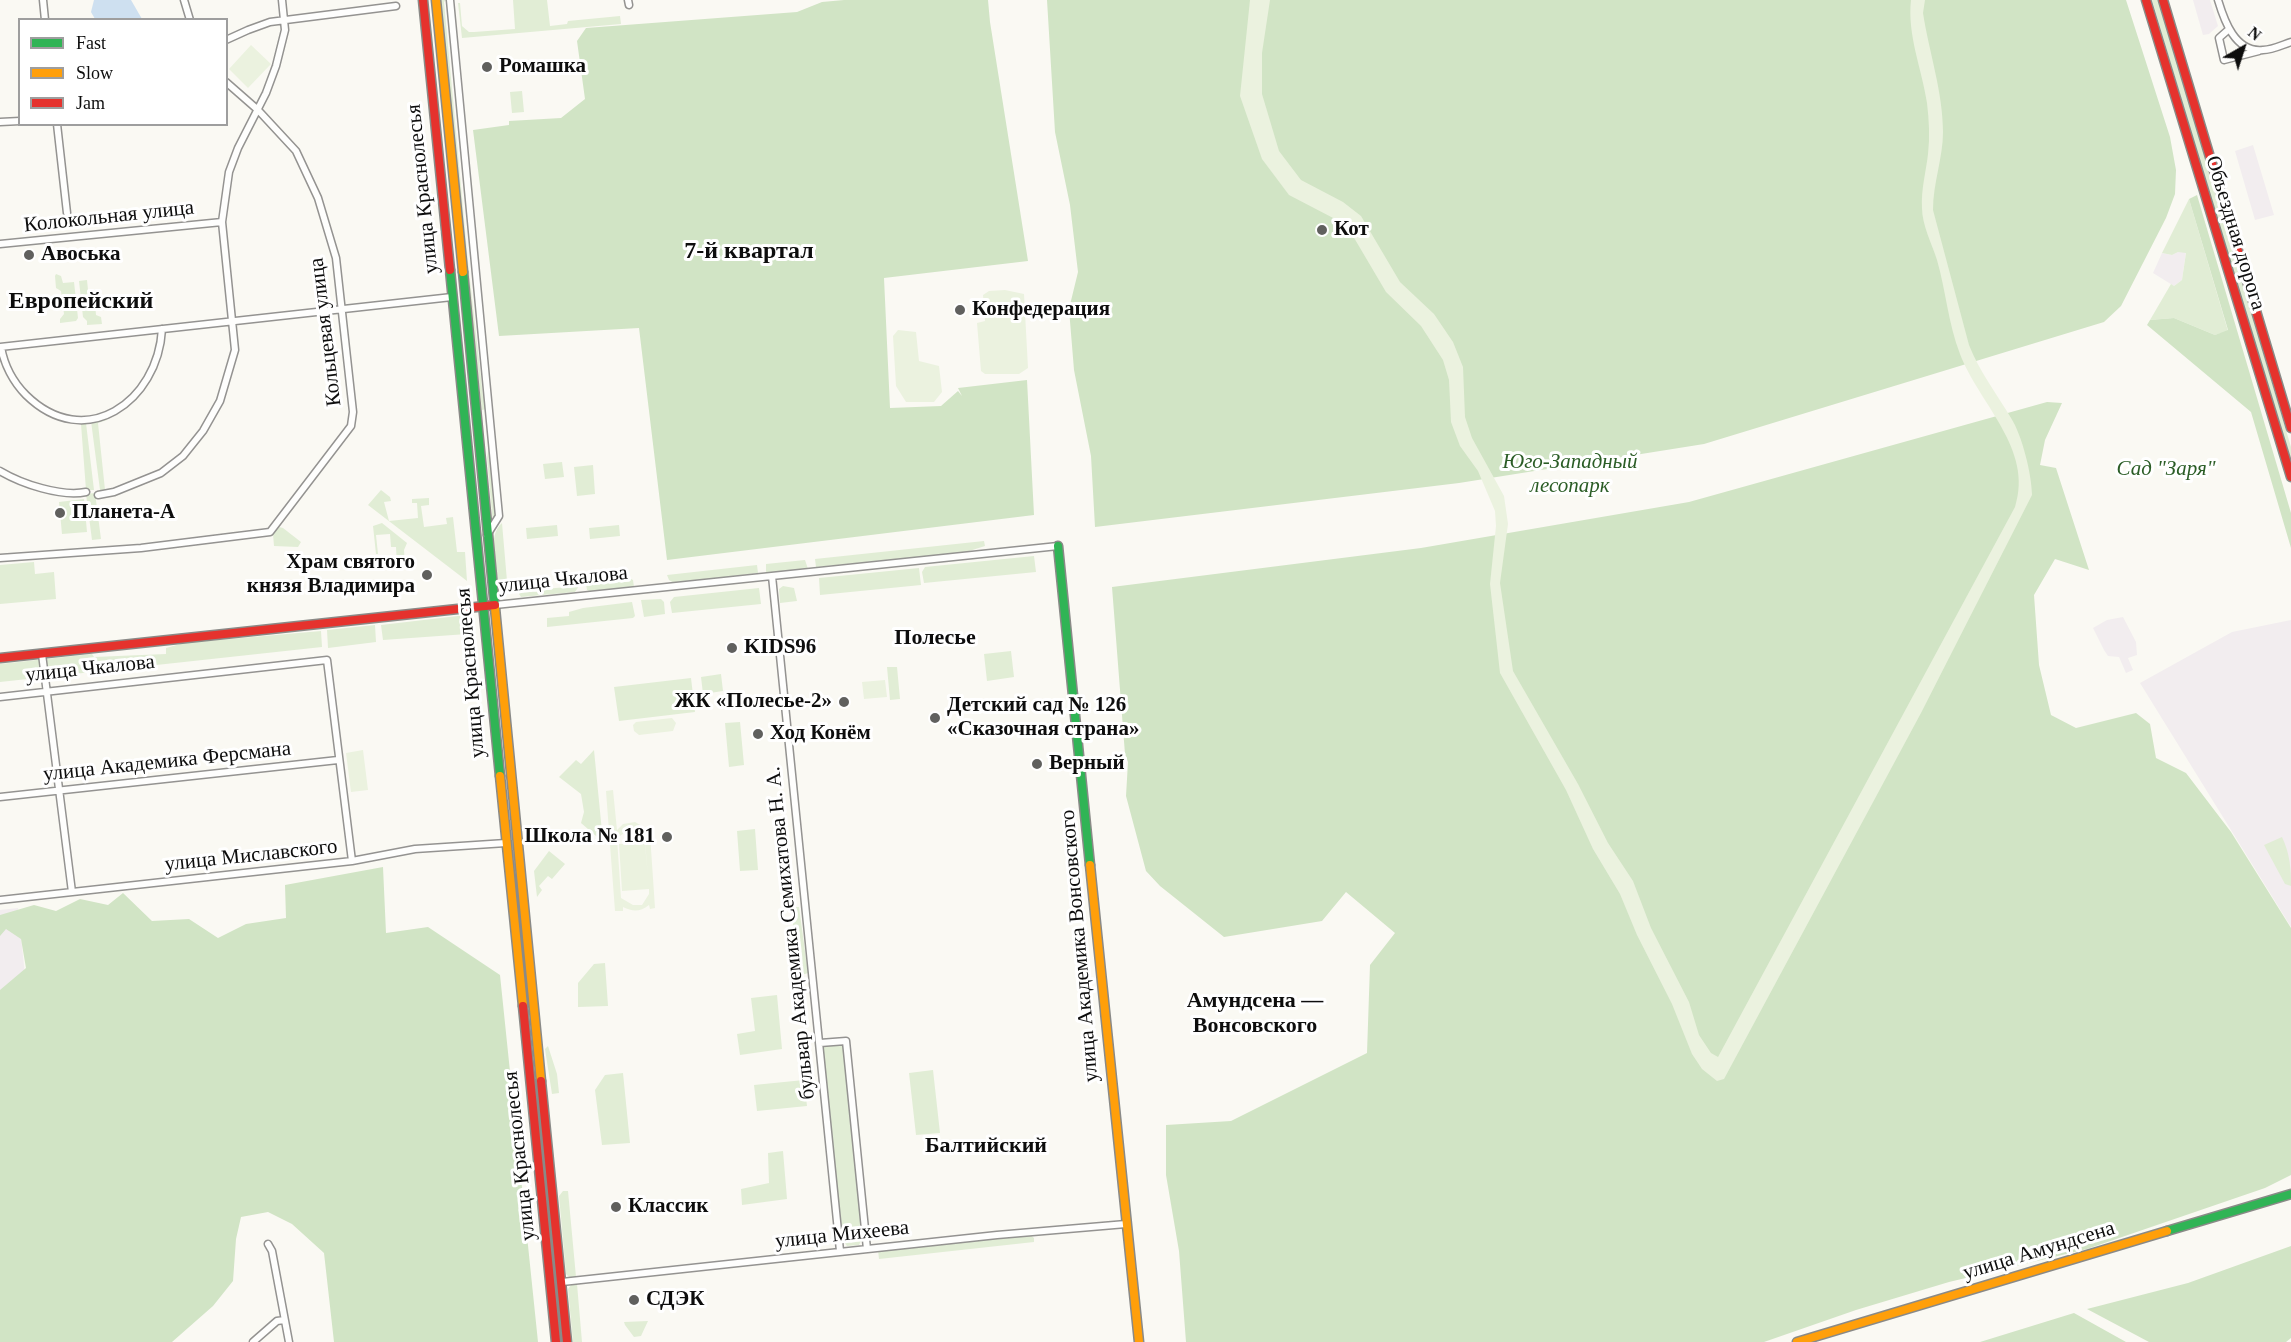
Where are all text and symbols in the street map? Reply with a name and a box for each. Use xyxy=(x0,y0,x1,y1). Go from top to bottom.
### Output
legend xyxy=(18,18,228,126)
north arrow xyxy=(2213,18,2273,78)
text: N xyxy=(2245,23,2264,44)
text: Fast xyxy=(76,33,106,53)
place label: Ромашка xyxy=(499,54,586,80)
marker: Ромашка xyxy=(480,60,494,74)
text: Slow xyxy=(76,63,113,83)
text: Jam xyxy=(76,93,105,113)
street label: улица Краснолесья xyxy=(402,103,444,275)
street label: Объездная дорога xyxy=(2200,153,2270,313)
street label: Колокольная улица xyxy=(23,196,195,238)
place label: Кот xyxy=(1334,217,1369,243)
marker: Кот xyxy=(1315,223,1329,237)
district label: 7-й квартал xyxy=(684,238,814,266)
place label: Авоська xyxy=(41,242,121,268)
marker: Авоська xyxy=(22,248,36,262)
street label: Кольцевая улица xyxy=(304,256,348,408)
district label: Европейский xyxy=(9,288,153,316)
place label: Конфедерация xyxy=(972,297,1110,323)
marker: Конфедерация xyxy=(953,303,967,317)
park label: Юго-Западный лесопарк xyxy=(1502,449,1638,499)
park label: Сад "Заря" xyxy=(2116,456,2216,482)
place label: Планета-А xyxy=(72,500,175,526)
marker: Планета-А xyxy=(53,506,67,520)
place label: Храм святого князя Владимира xyxy=(247,550,415,600)
street label: улица Чкалова xyxy=(497,561,629,599)
marker: Храм святого князя Владимира xyxy=(420,568,434,582)
street label: улица Краснолесья xyxy=(451,587,491,759)
district label: Полесье xyxy=(894,625,976,651)
place label: KIDS96 xyxy=(744,635,816,661)
marker: KIDS96 xyxy=(725,641,739,655)
street label: улица Чкалова xyxy=(24,650,156,688)
place label: ЖК «Полесье-2» xyxy=(675,689,832,715)
place label: Детский сад № 126 «Сказочная страна» xyxy=(947,693,1139,743)
marker: ЖК «Полесье-2» xyxy=(837,695,851,709)
marker: Детский сад № 126 «Сказочная страна» xyxy=(928,711,942,725)
place label: Ход Конём xyxy=(770,721,871,747)
marker: Ход Конём xyxy=(751,727,765,741)
street label: улица Академика Ферсмана xyxy=(42,736,292,788)
place label: Верный xyxy=(1049,751,1125,777)
marker: Верный xyxy=(1030,757,1044,771)
street label: бульвар Академика Семихатова Н. А. xyxy=(761,765,821,1101)
street label: улица Академика Вонсовского xyxy=(1056,809,1104,1083)
place label: Школа № 181 xyxy=(525,824,655,850)
marker: Школа № 181 xyxy=(660,830,674,844)
street label: улица Миславского xyxy=(163,834,339,878)
district label: Амундсена — Вонсовского xyxy=(1187,988,1323,1040)
street label: улица Краснолесья xyxy=(499,1070,541,1242)
district label: Балтийский xyxy=(925,1133,1047,1159)
place label: Классик xyxy=(628,1194,708,1220)
marker: Классик xyxy=(609,1200,623,1214)
street label: улица Михеева xyxy=(774,1215,910,1255)
street label: улица Амундсена xyxy=(1960,1216,2118,1286)
place label: СДЭК xyxy=(646,1287,705,1313)
marker: СДЭК xyxy=(627,1293,641,1307)

